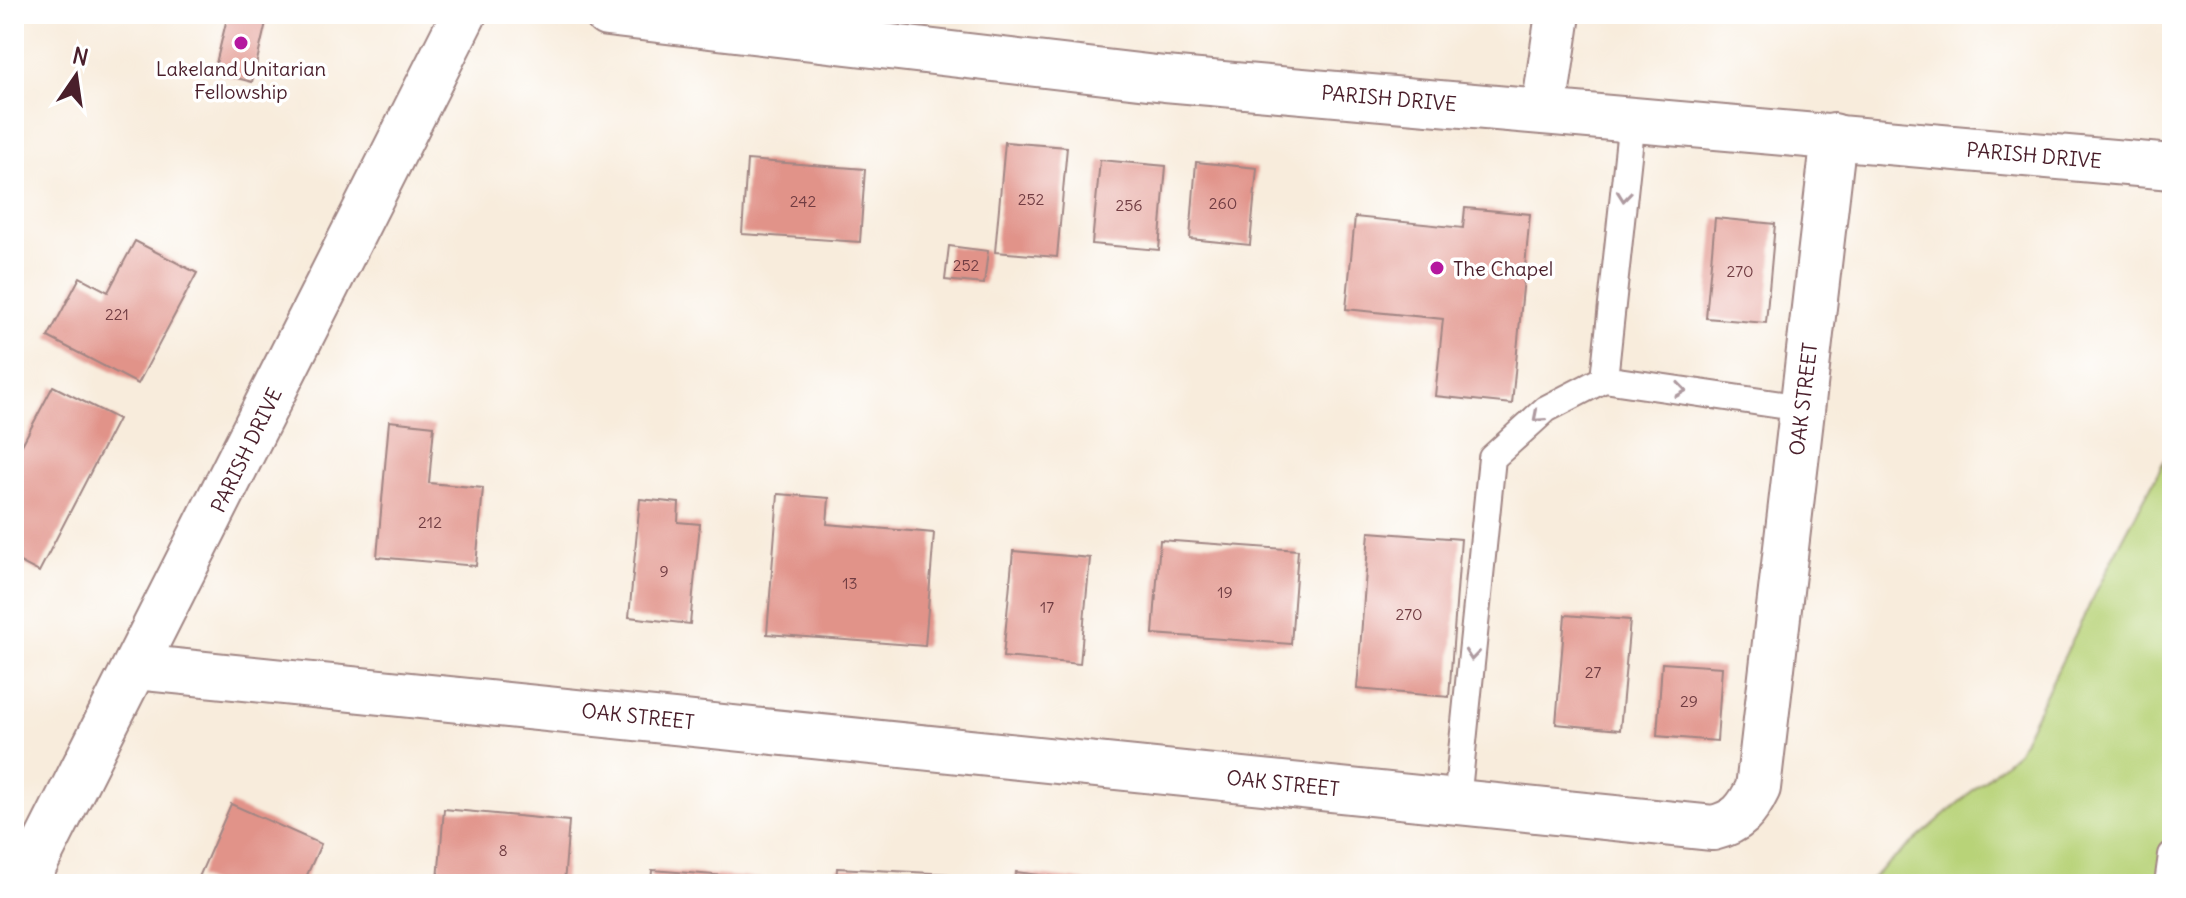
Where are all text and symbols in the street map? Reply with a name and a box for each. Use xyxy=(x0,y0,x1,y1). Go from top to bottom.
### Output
marker: Lakeland Unitarian Fellowship xyxy=(232,34,250,52)
north arrow xyxy=(36,36,116,116)
text: N xyxy=(70,41,91,72)
place label: Lakeland Unitarian Fellowship xyxy=(156,56,326,104)
street label: PARISH DRIVE xyxy=(1320,80,1458,116)
street label: PARISH DRIVE xyxy=(1965,137,2103,173)
house number: 252 xyxy=(1018,189,1045,209)
one-way arrow xyxy=(1615,190,1632,203)
house number: 242 xyxy=(790,191,816,211)
house number: 260 xyxy=(1209,193,1237,213)
house number: 256 xyxy=(1115,195,1143,215)
house number: 252 xyxy=(953,255,980,275)
place label: The Chapel xyxy=(1453,256,1553,281)
marker: The Chapel xyxy=(1428,259,1446,277)
house number: 270 xyxy=(1726,261,1754,281)
house number: 221 xyxy=(105,304,129,324)
street label: OAK STREET xyxy=(1784,341,1822,457)
one-way arrow xyxy=(1674,381,1688,398)
street label: PARISH DRIVE xyxy=(205,383,287,517)
one-way arrow xyxy=(1533,407,1548,422)
house number: 212 xyxy=(418,512,442,532)
house number: 9 xyxy=(659,561,669,581)
house number: 13 xyxy=(842,573,858,593)
house number: 19 xyxy=(1217,582,1233,602)
house number: 17 xyxy=(1040,597,1054,617)
house number: 270 xyxy=(1395,604,1423,624)
one-way arrow xyxy=(1464,649,1481,662)
house number: 27 xyxy=(1585,662,1601,682)
house number: 29 xyxy=(1680,691,1698,711)
street label: OAK STREET xyxy=(580,698,696,734)
street label: OAK STREET xyxy=(1225,765,1341,801)
house number: 8 xyxy=(498,840,508,860)

